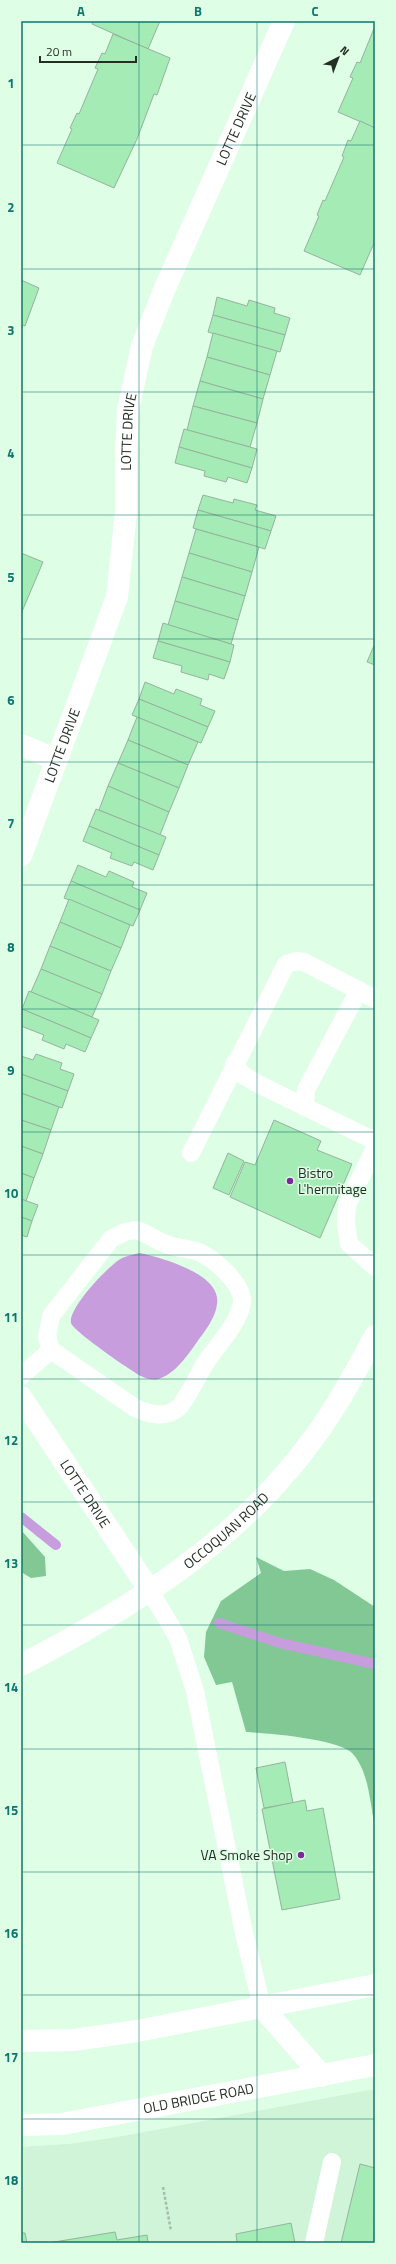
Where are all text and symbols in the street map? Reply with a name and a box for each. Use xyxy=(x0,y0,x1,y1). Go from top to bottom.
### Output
text: A xyxy=(77,1,85,21)
text: B xyxy=(194,1,202,21)
text: C xyxy=(311,1,319,21)
scale bar xyxy=(40,38,136,64)
north arrow xyxy=(318,38,358,78)
text: 20 m xyxy=(46,42,72,61)
text: N xyxy=(337,42,353,59)
text: 1 xyxy=(7,73,15,93)
street label: LOTTE DRIVE xyxy=(210,88,261,168)
text: 2 xyxy=(7,197,15,217)
text: 3 xyxy=(7,320,15,340)
street label: LOTTE DRIVE xyxy=(115,391,142,471)
text: 4 xyxy=(7,443,15,463)
text: 5 xyxy=(7,567,15,587)
text: 6 xyxy=(7,690,15,710)
street label: LOTTE DRIVE xyxy=(38,705,85,785)
text: 7 xyxy=(7,813,15,833)
text: 8 xyxy=(7,937,15,957)
text: 9 xyxy=(7,1060,15,1080)
place label: Bistro L'hermitage xyxy=(298,1162,367,1199)
marker: Bistro L'hermitage xyxy=(285,1176,295,1186)
text: 10 xyxy=(4,1183,18,1203)
text: 11 xyxy=(4,1307,18,1327)
text: 12 xyxy=(4,1430,18,1450)
street label: LOTTE DRIVE xyxy=(55,1455,116,1532)
street label: OCCOQUAN ROAD xyxy=(179,1487,273,1574)
text: 13 xyxy=(4,1553,18,1573)
text: 14 xyxy=(4,1677,18,1697)
text: 15 xyxy=(4,1800,18,1820)
place label: VA Smoke Shop xyxy=(201,1844,293,1865)
marker: VA Smoke Shop xyxy=(296,1850,306,1860)
text: 16 xyxy=(4,1923,18,1943)
text: 17 xyxy=(4,2047,18,2067)
street label: OLD BRIDGE ROAD xyxy=(141,2077,256,2118)
text: 18 xyxy=(4,2170,18,2190)

